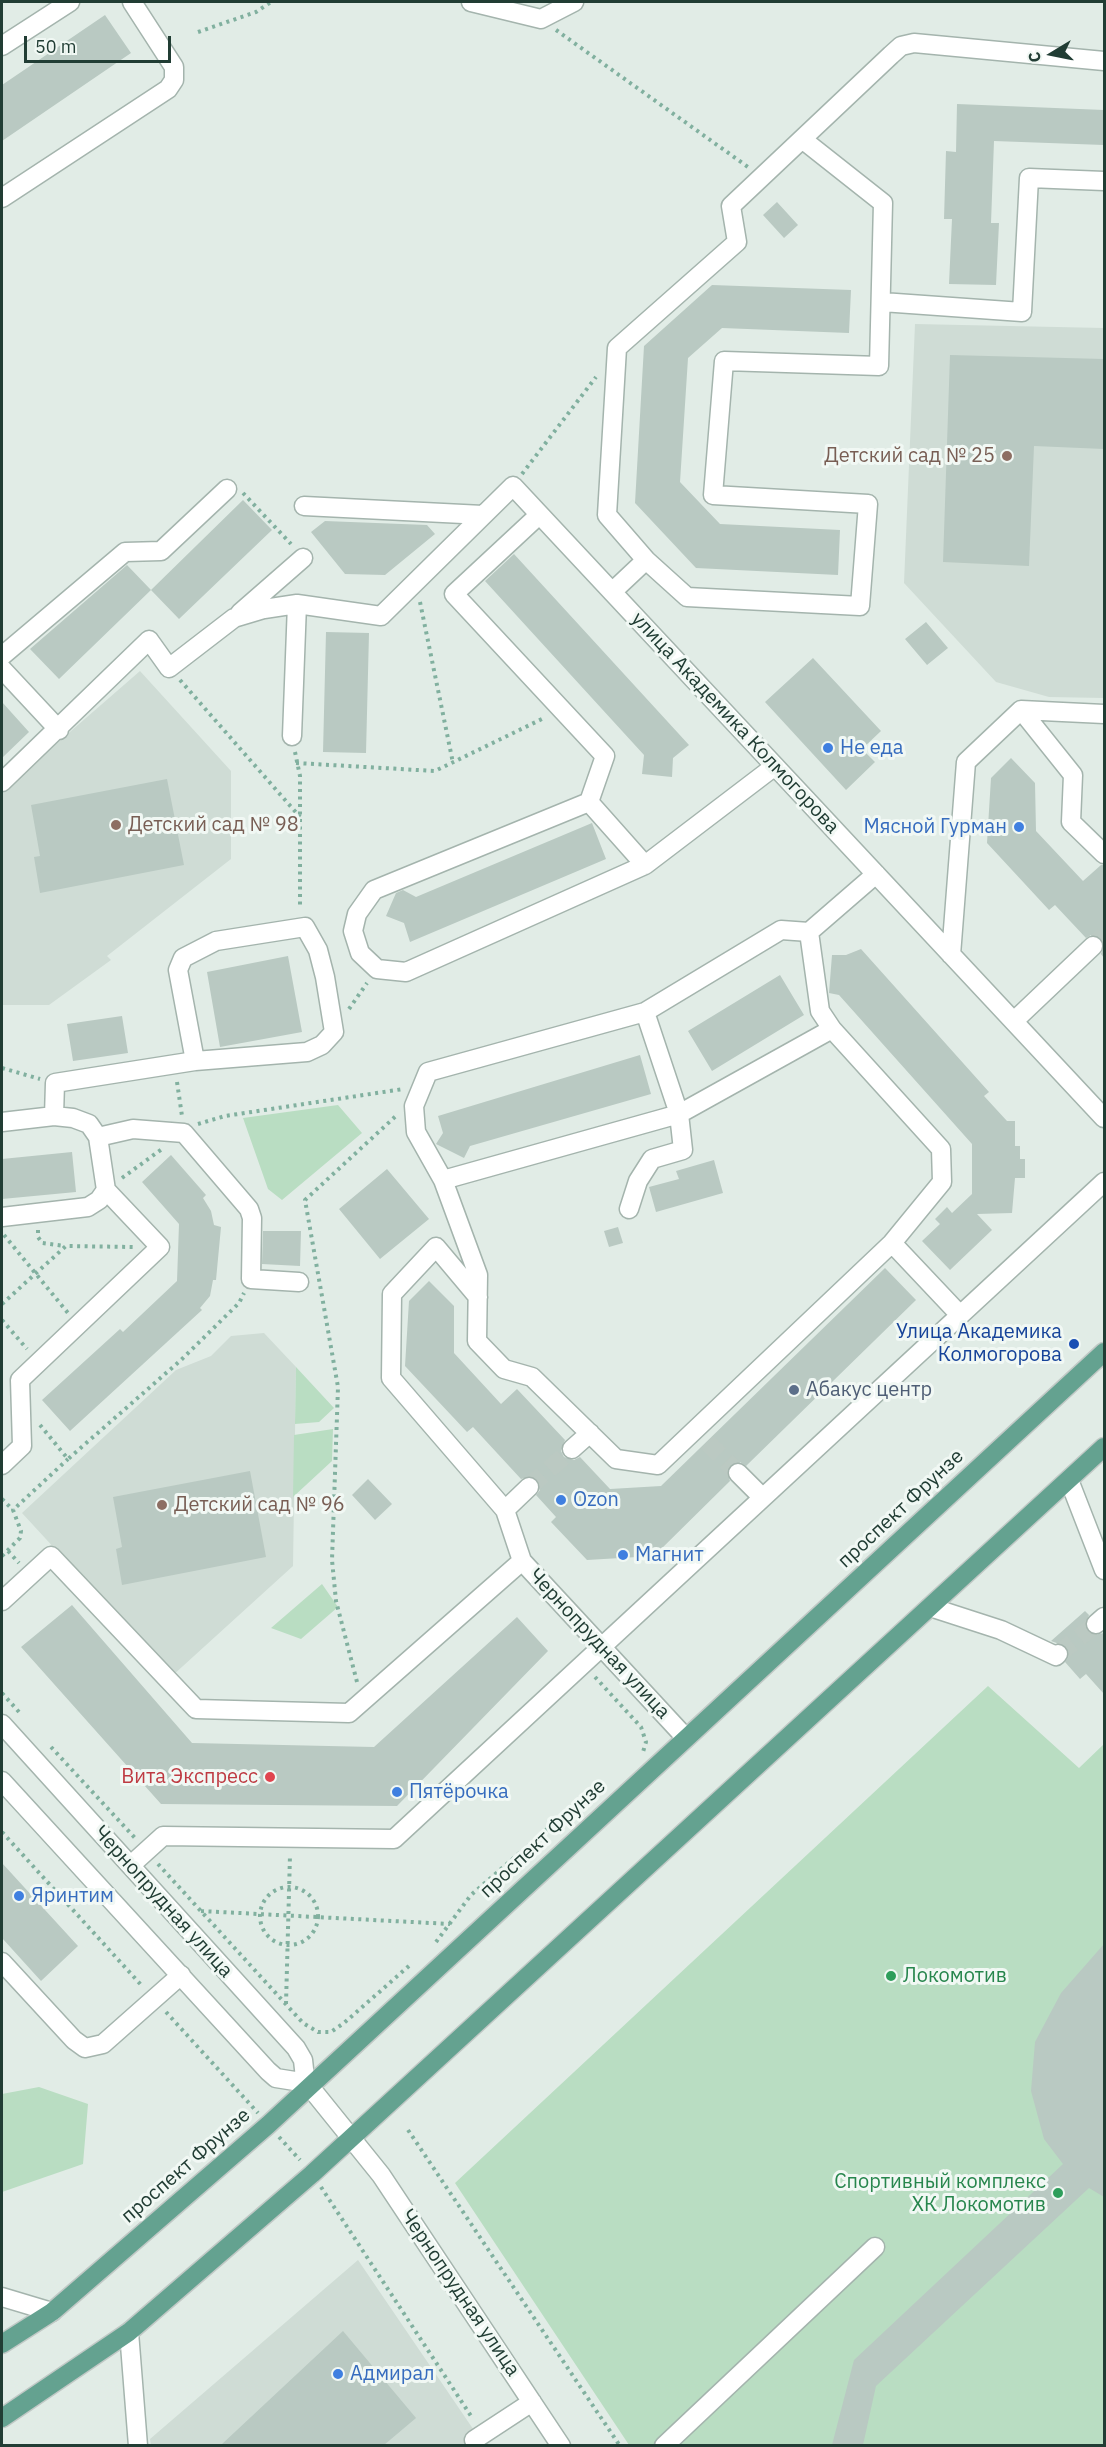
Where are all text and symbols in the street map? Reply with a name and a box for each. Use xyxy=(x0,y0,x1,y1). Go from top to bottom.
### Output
scale bar xyxy=(27,24,174,62)
north arrow xyxy=(1022,24,1082,84)
text: 50 m xyxy=(35,35,77,58)
text: С xyxy=(1024,50,1045,64)
place label: Детский сад № 25 xyxy=(824,444,995,468)
marker: Детский сад № 25 xyxy=(1000,449,1014,463)
street label: улица Академика Колмогорова xyxy=(626,607,844,839)
place label: Не еда xyxy=(840,736,903,760)
marker: Не еда xyxy=(821,741,835,755)
place label: Детский сад № 98 xyxy=(128,813,299,837)
place label: Мясной Гурман xyxy=(863,815,1007,839)
marker: Детский сад № 98 xyxy=(109,818,123,832)
marker: Мясной Гурман xyxy=(1012,820,1026,834)
place label: Улица Академика Колмогорова xyxy=(896,1320,1062,1367)
marker: Улица Академика Колмогорова xyxy=(1067,1337,1081,1351)
place label: Абакус центр xyxy=(806,1378,932,1402)
marker: Абакус центр xyxy=(787,1383,801,1397)
street label: проспект Фрунзе xyxy=(833,1445,969,1573)
place label: Ozon xyxy=(573,1488,619,1512)
place label: Детский сад № 96 xyxy=(174,1493,345,1517)
marker: Ozon xyxy=(554,1493,568,1507)
marker: Детский сад № 96 xyxy=(155,1498,169,1512)
place label: Магнит xyxy=(635,1543,704,1567)
marker: Магнит xyxy=(616,1548,630,1562)
street label: Чернопрудная улица xyxy=(523,1564,675,1724)
place label: Вита Экспресс xyxy=(121,1765,258,1789)
marker: Вита Экспресс xyxy=(263,1770,277,1784)
street label: проспект Фрунзе xyxy=(475,1775,611,1903)
place label: Пятёрочка xyxy=(409,1780,509,1804)
marker: Пятёрочка xyxy=(390,1785,404,1799)
street label: Чернопрудная улица xyxy=(88,1821,238,1983)
place label: Яринтим xyxy=(31,1884,114,1908)
marker: Яринтим xyxy=(12,1889,26,1903)
place label: Локомотив xyxy=(903,1964,1007,1988)
marker: Локомотив xyxy=(884,1969,898,1983)
street label: проспект Фрунзе xyxy=(117,2103,255,2229)
place label: Спортивный комплекс ХК Локомотив xyxy=(834,2170,1046,2217)
marker: Спортивный комплекс ХК Локомотив xyxy=(1051,2186,1065,2200)
street label: Чернопрудная улица xyxy=(395,2205,525,2381)
place label: Адмирал xyxy=(350,2362,435,2386)
marker: Адмирал xyxy=(331,2367,345,2381)

